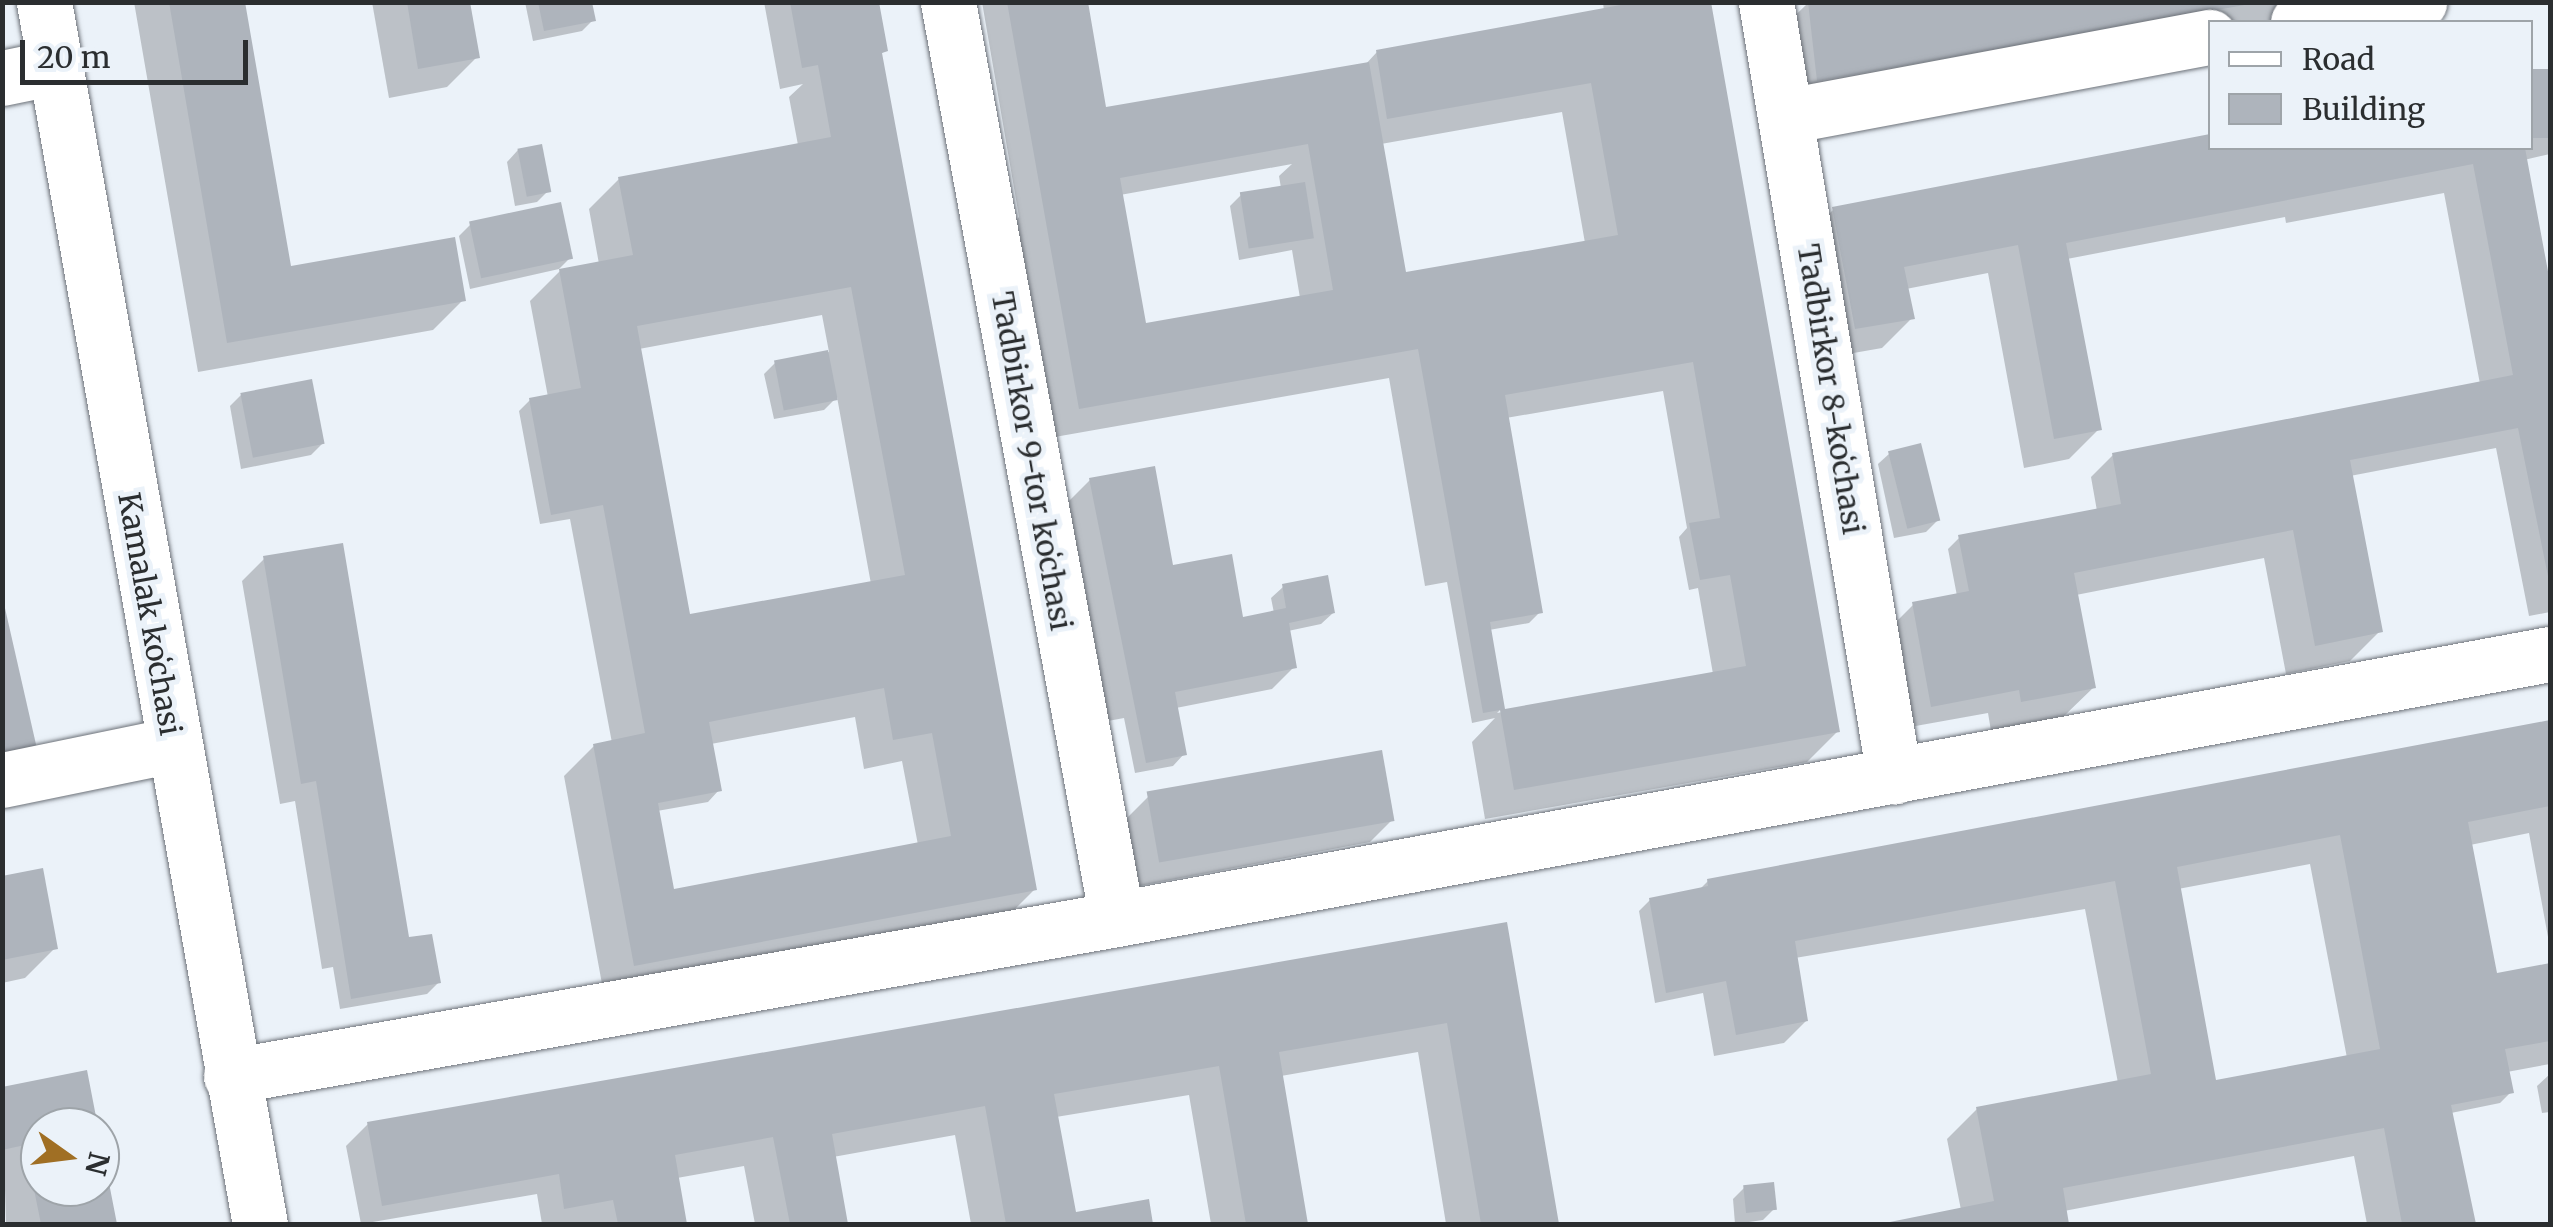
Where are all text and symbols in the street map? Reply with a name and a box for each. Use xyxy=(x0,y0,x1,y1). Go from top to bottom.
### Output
scale bar xyxy=(25,20,252,82)
legend xyxy=(2208,20,2533,150)
text: 20 m xyxy=(37,38,110,76)
text: Road xyxy=(2302,40,2375,78)
text: Building xyxy=(2302,90,2425,128)
street label: Tadbirkor 8-koʻchasi xyxy=(1790,241,1872,537)
street label: Tadbirkor 9-tor koʻchasi xyxy=(984,289,1080,633)
street label: Kamalak koʻchasi xyxy=(111,490,189,738)
north arrow xyxy=(20,1107,120,1207)
text: N xyxy=(77,1149,117,1179)

